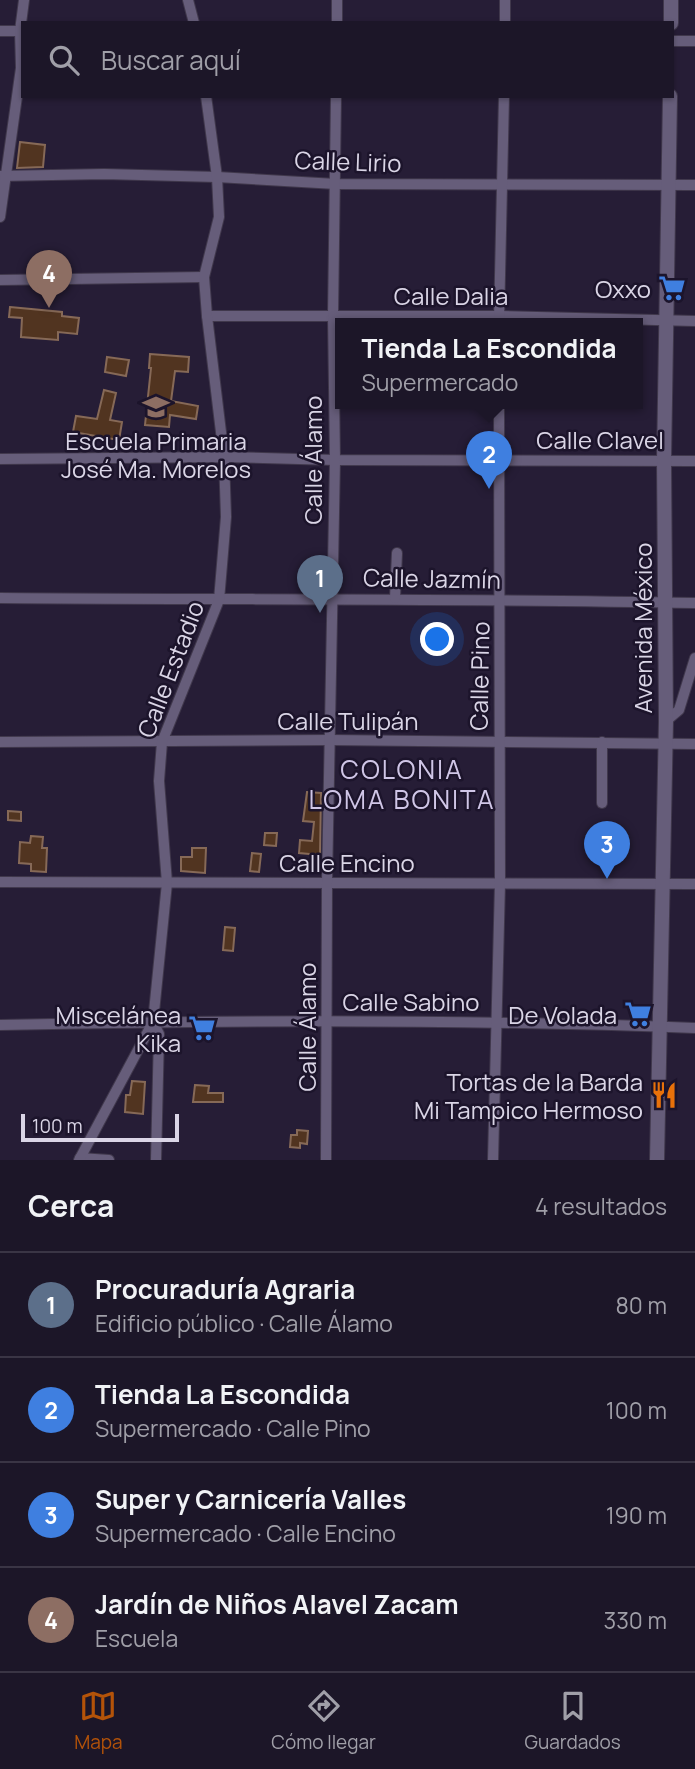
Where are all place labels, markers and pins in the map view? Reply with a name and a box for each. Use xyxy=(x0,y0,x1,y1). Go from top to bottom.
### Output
pin: 4 xyxy=(26,250,72,308)
place label: Oxxo xyxy=(595,272,651,305)
supermarket icon: Oxxo xyxy=(657,273,687,303)
school or university icon: Escuela Primaria José Ma. Morelos xyxy=(141,392,171,422)
place label: Escuela Primaria José Ma. Morelos xyxy=(61,424,251,485)
pin: 2 xyxy=(466,431,512,489)
pin: 1 xyxy=(297,555,343,613)
pin: 3 xyxy=(584,821,630,879)
place label: Miscelánea Kika xyxy=(55,998,181,1059)
place label: De Volada xyxy=(508,998,617,1031)
supermarket icon: De Volada xyxy=(623,999,653,1029)
supermarket icon: Miscelánea Kika xyxy=(187,1013,217,1043)
place label: Tortas de la Barda Mi Tampico Hermoso xyxy=(414,1065,643,1126)
restaurant icon: Tortas de la Barda Mi Tampico Hermoso xyxy=(649,1080,679,1110)

